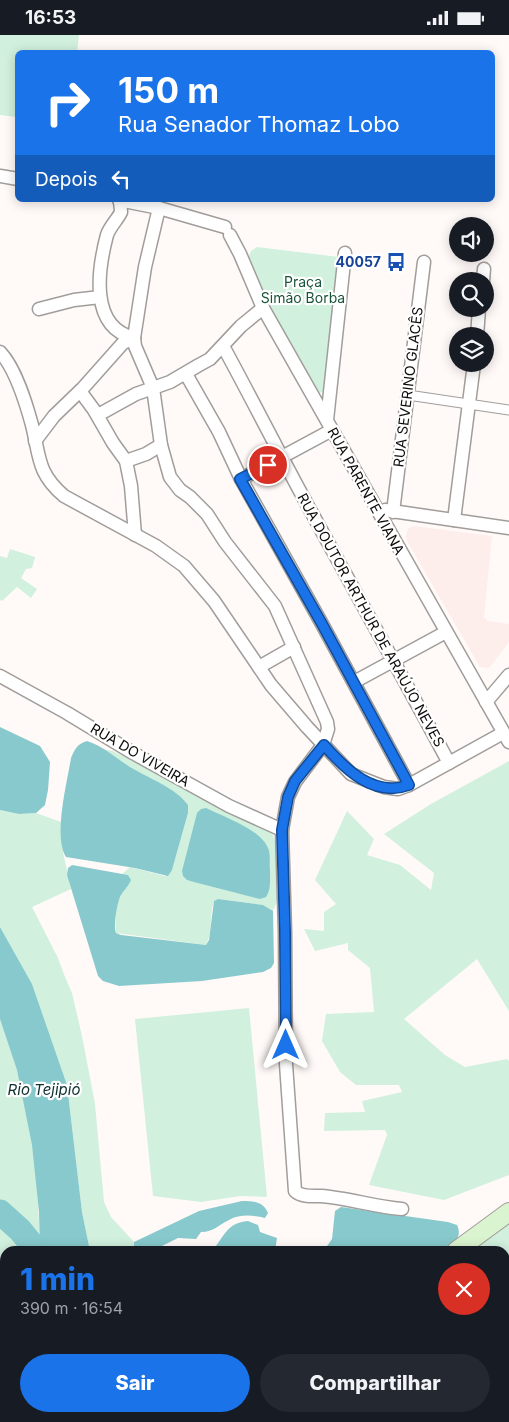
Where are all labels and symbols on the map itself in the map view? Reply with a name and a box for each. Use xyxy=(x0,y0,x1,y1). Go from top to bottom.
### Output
bus stop icon: 40057 xyxy=(385,251,407,273)
place label: 40057 xyxy=(336,253,381,270)
park label: Praça Simão Borba xyxy=(261,273,345,306)
street label: RUA SEVERINO GLACÊS xyxy=(389,306,426,468)
street label: RUA PARENTE VIANA xyxy=(324,424,409,558)
pin xyxy=(247,444,289,486)
street label: RUA DOUTOR ARTHUR DE ARAÚJO NEVES xyxy=(294,490,449,750)
street label: RUA DO VIVEIRA xyxy=(88,719,193,790)
position arrow xyxy=(259,1018,311,1070)
water label: Rio Tejipió xyxy=(8,1080,80,1099)

